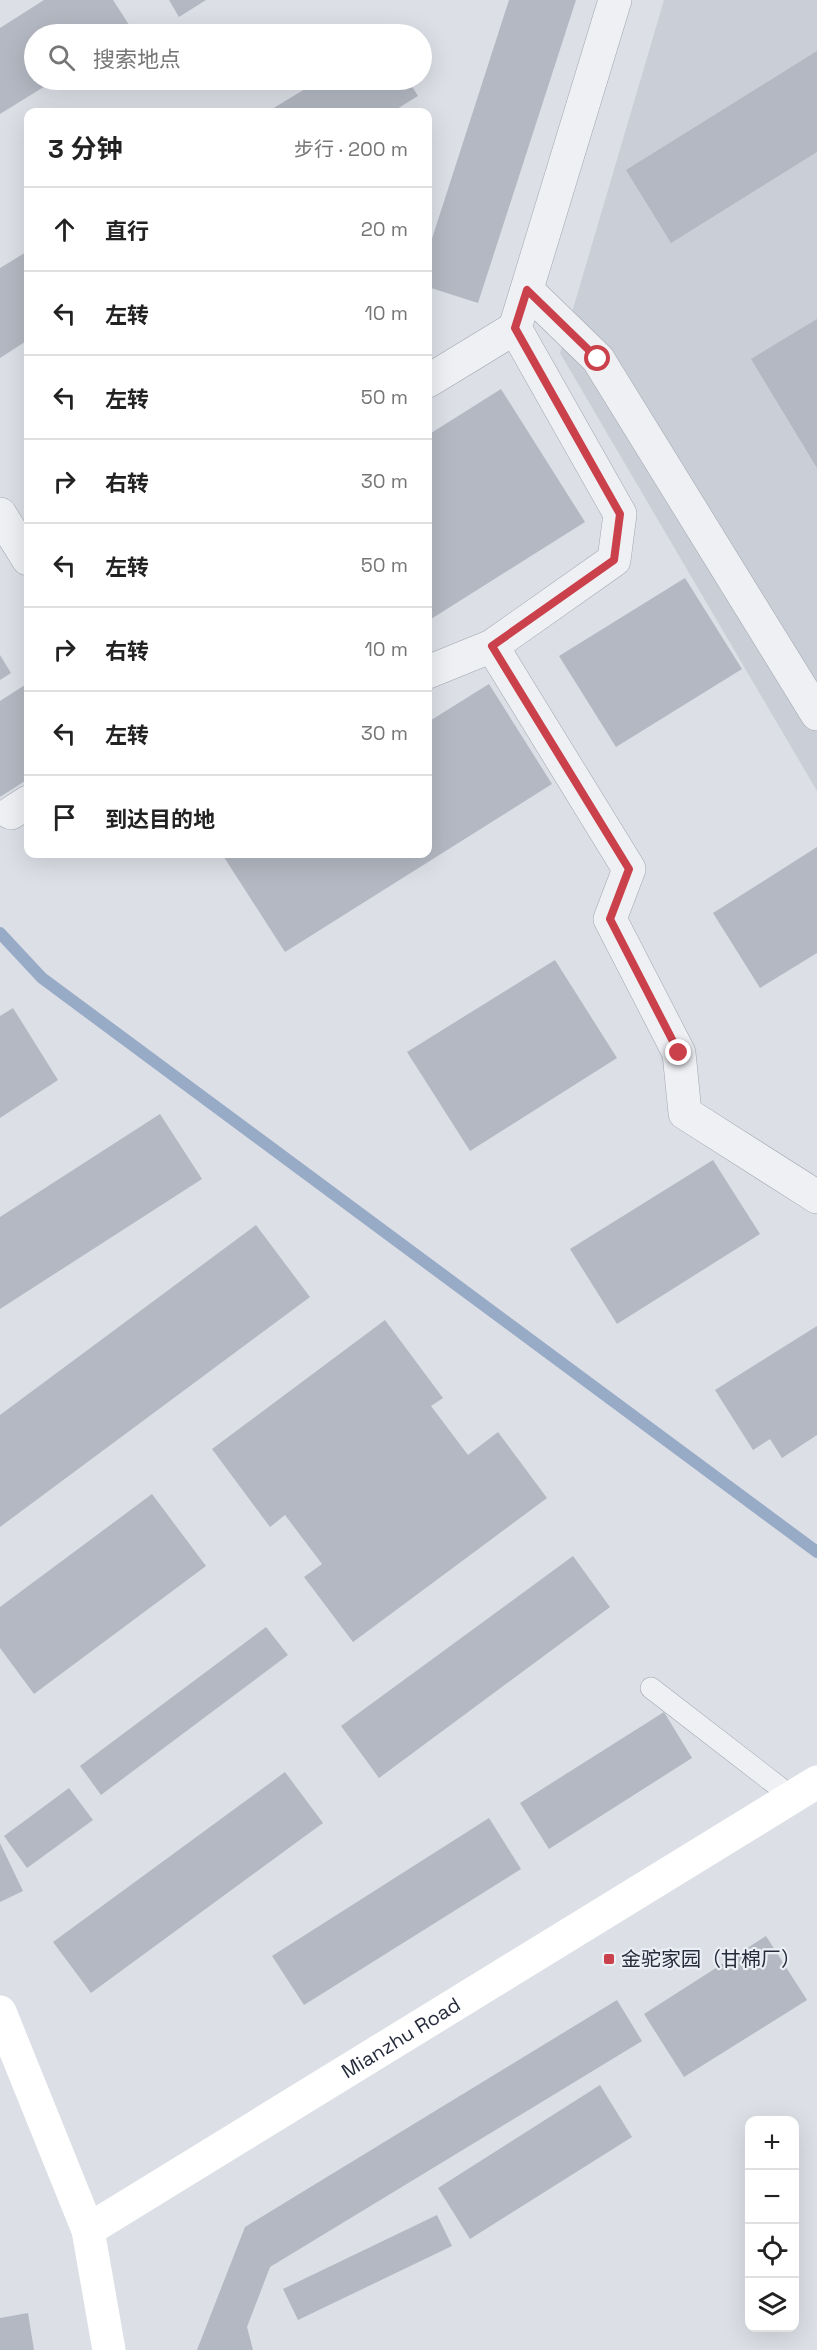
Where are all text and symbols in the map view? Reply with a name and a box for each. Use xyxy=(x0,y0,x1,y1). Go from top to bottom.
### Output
search box xyxy=(24,24,432,90)
icon: search xyxy=(45,41,78,74)
text: 搜索地点 xyxy=(93,45,181,73)
text: 3 分钟 xyxy=(48,132,122,166)
text: 步行 · 200 m xyxy=(294,136,408,162)
icon: ahead xyxy=(48,213,81,246)
text: 20 m xyxy=(361,216,408,242)
text: 直行 xyxy=(105,217,149,245)
icon: left xyxy=(48,297,81,330)
text: 10 m xyxy=(364,300,408,326)
text: 左转 xyxy=(105,301,149,329)
route start xyxy=(584,345,610,371)
icon: left xyxy=(48,381,81,414)
text: 50 m xyxy=(361,384,408,410)
text: 左转 xyxy=(105,385,149,413)
icon: right xyxy=(48,465,81,498)
text: 30 m xyxy=(361,468,408,494)
text: 右转 xyxy=(105,469,149,497)
icon: left xyxy=(48,549,81,582)
text: 50 m xyxy=(361,552,408,578)
text: 左转 xyxy=(105,553,149,581)
icon: right xyxy=(48,633,81,666)
text: 10 m xyxy=(364,636,408,662)
text: 右转 xyxy=(105,637,149,665)
icon: left xyxy=(48,717,81,750)
text: 30 m xyxy=(361,720,408,746)
text: 左转 xyxy=(105,721,149,749)
icon: arrive xyxy=(48,801,81,834)
text: 到达目的地 xyxy=(105,805,215,833)
route end xyxy=(665,1039,691,1065)
place label: 金驼家园（甘棉厂） xyxy=(621,1946,801,1972)
marker: 金驼家园（甘棉厂） xyxy=(602,1952,616,1966)
street label: Mianzhu Road xyxy=(336,1991,465,2084)
map controls xyxy=(745,2116,799,2332)
button: + xyxy=(745,2116,799,2170)
button: − xyxy=(745,2170,799,2224)
button: locate xyxy=(745,2224,799,2278)
button: layers xyxy=(745,2278,799,2332)

